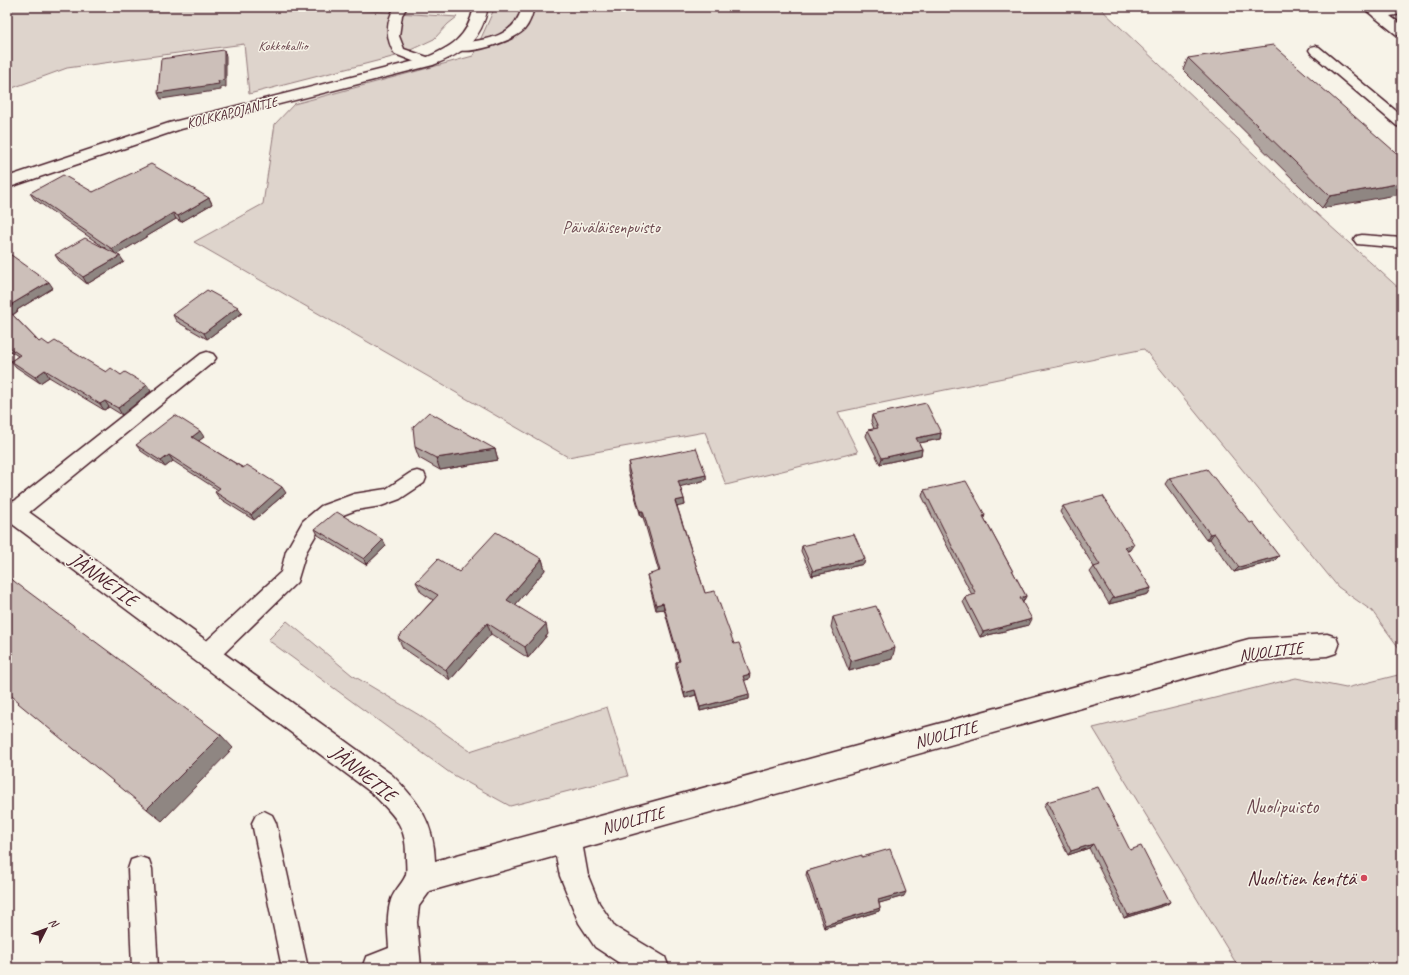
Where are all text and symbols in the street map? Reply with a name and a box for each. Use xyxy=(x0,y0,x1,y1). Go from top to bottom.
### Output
park label: Kokkokallio xyxy=(258,37,310,54)
street label: KOLKKAPOJANTIE xyxy=(185,92,282,132)
park label: Päiväläisenpuisto xyxy=(562,217,662,238)
street label: JÄNNETIE xyxy=(64,546,145,614)
street label: NUOLITIE xyxy=(1238,637,1307,666)
street label: NUOLITIE xyxy=(912,715,983,753)
street label: JÄNNETIE xyxy=(325,739,404,810)
park label: Nuolipuisto xyxy=(1246,794,1319,819)
street label: NUOLITIE xyxy=(599,801,670,839)
place label: Nuolitien kenttä xyxy=(1247,866,1357,891)
marker: Nuolitien kenttä xyxy=(1359,873,1369,883)
north arrow xyxy=(26,909,66,949)
text: N xyxy=(46,915,62,931)

